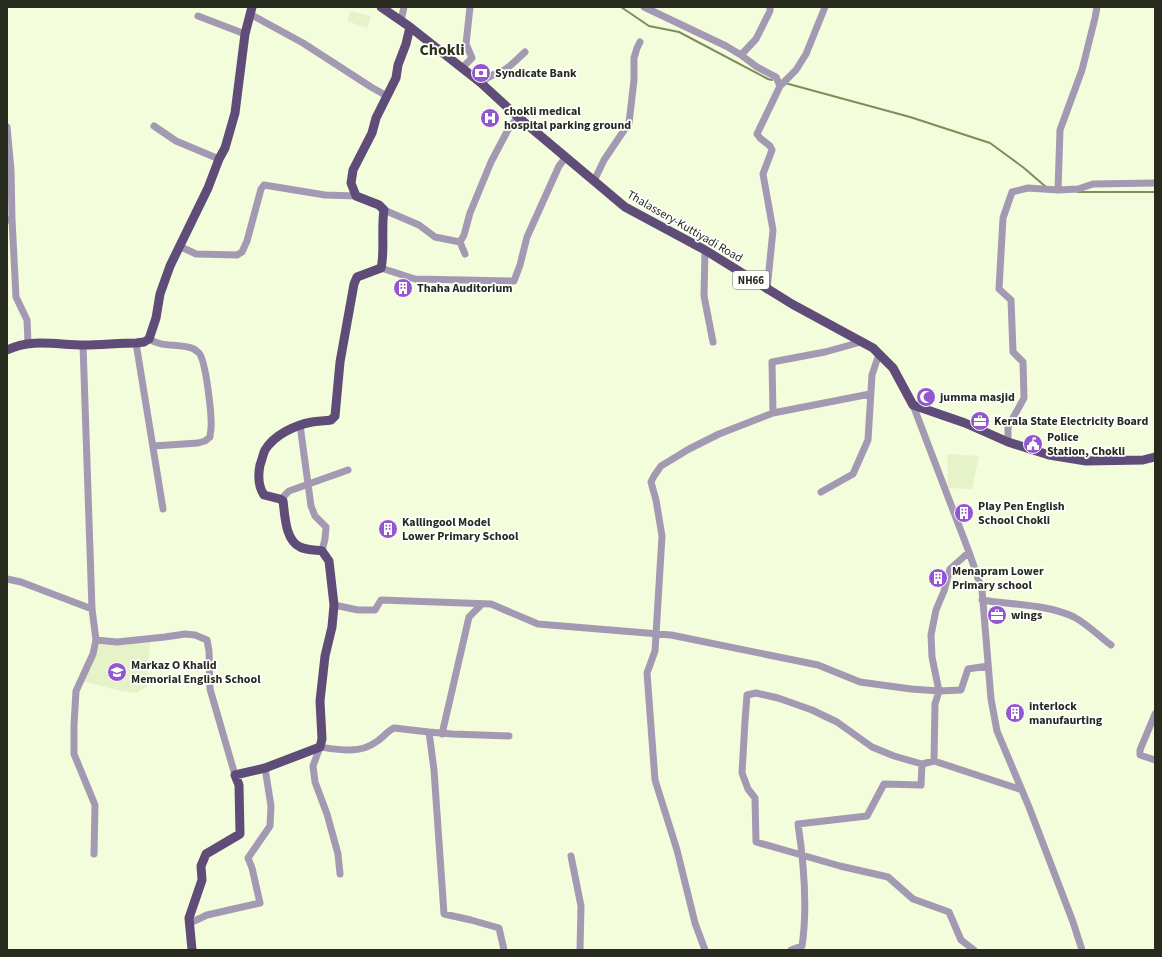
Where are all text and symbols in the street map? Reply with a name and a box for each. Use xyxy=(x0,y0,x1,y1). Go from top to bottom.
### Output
district label: Chokli xyxy=(419,39,465,61)
bank icon: Syndicate Bank xyxy=(470,62,492,84)
place label: Syndicate Bank xyxy=(495,65,577,82)
place label: chokli medical hospital parking ground xyxy=(504,103,631,134)
hospital icon: chokli medical hospital parking ground xyxy=(479,107,501,129)
street label: Thalassery-Kuttiyadi Road xyxy=(624,186,746,267)
road number: NH66 xyxy=(733,271,769,289)
building icon: Thaha Auditorium xyxy=(392,277,414,299)
place label: Thaha Auditorium xyxy=(417,280,513,297)
mosque icon: jumma masjid xyxy=(915,386,937,408)
place label: jumma masjid xyxy=(939,389,1015,406)
office icon: Kerala State Electricity Board xyxy=(969,410,991,432)
place label: Kerala State Electricity Board xyxy=(994,413,1148,430)
place label: Police Station, Chokli xyxy=(1047,429,1125,460)
public building icon: Police Station, Chokli xyxy=(1022,433,1044,455)
place label: Play Pen English School Chokli xyxy=(978,498,1065,529)
building icon: Play Pen English School Chokli xyxy=(953,502,975,524)
place label: Kallingool Model Lower Primary School xyxy=(402,514,519,545)
building icon: Kallingool Model Lower Primary School xyxy=(377,518,399,540)
place label: Menapram Lower Primary school xyxy=(952,563,1044,594)
building icon: Menapram Lower Primary school xyxy=(927,567,949,589)
office icon: wings xyxy=(986,604,1008,626)
place label: wings xyxy=(1011,607,1042,624)
place label: Markaz O Khalid Memorial English School xyxy=(131,657,261,688)
school or university icon: Markaz O Khalid Memorial English School xyxy=(106,661,128,683)
place label: interlock manufaurting xyxy=(1029,698,1103,729)
building icon: interlock manufaurting xyxy=(1004,702,1026,724)

